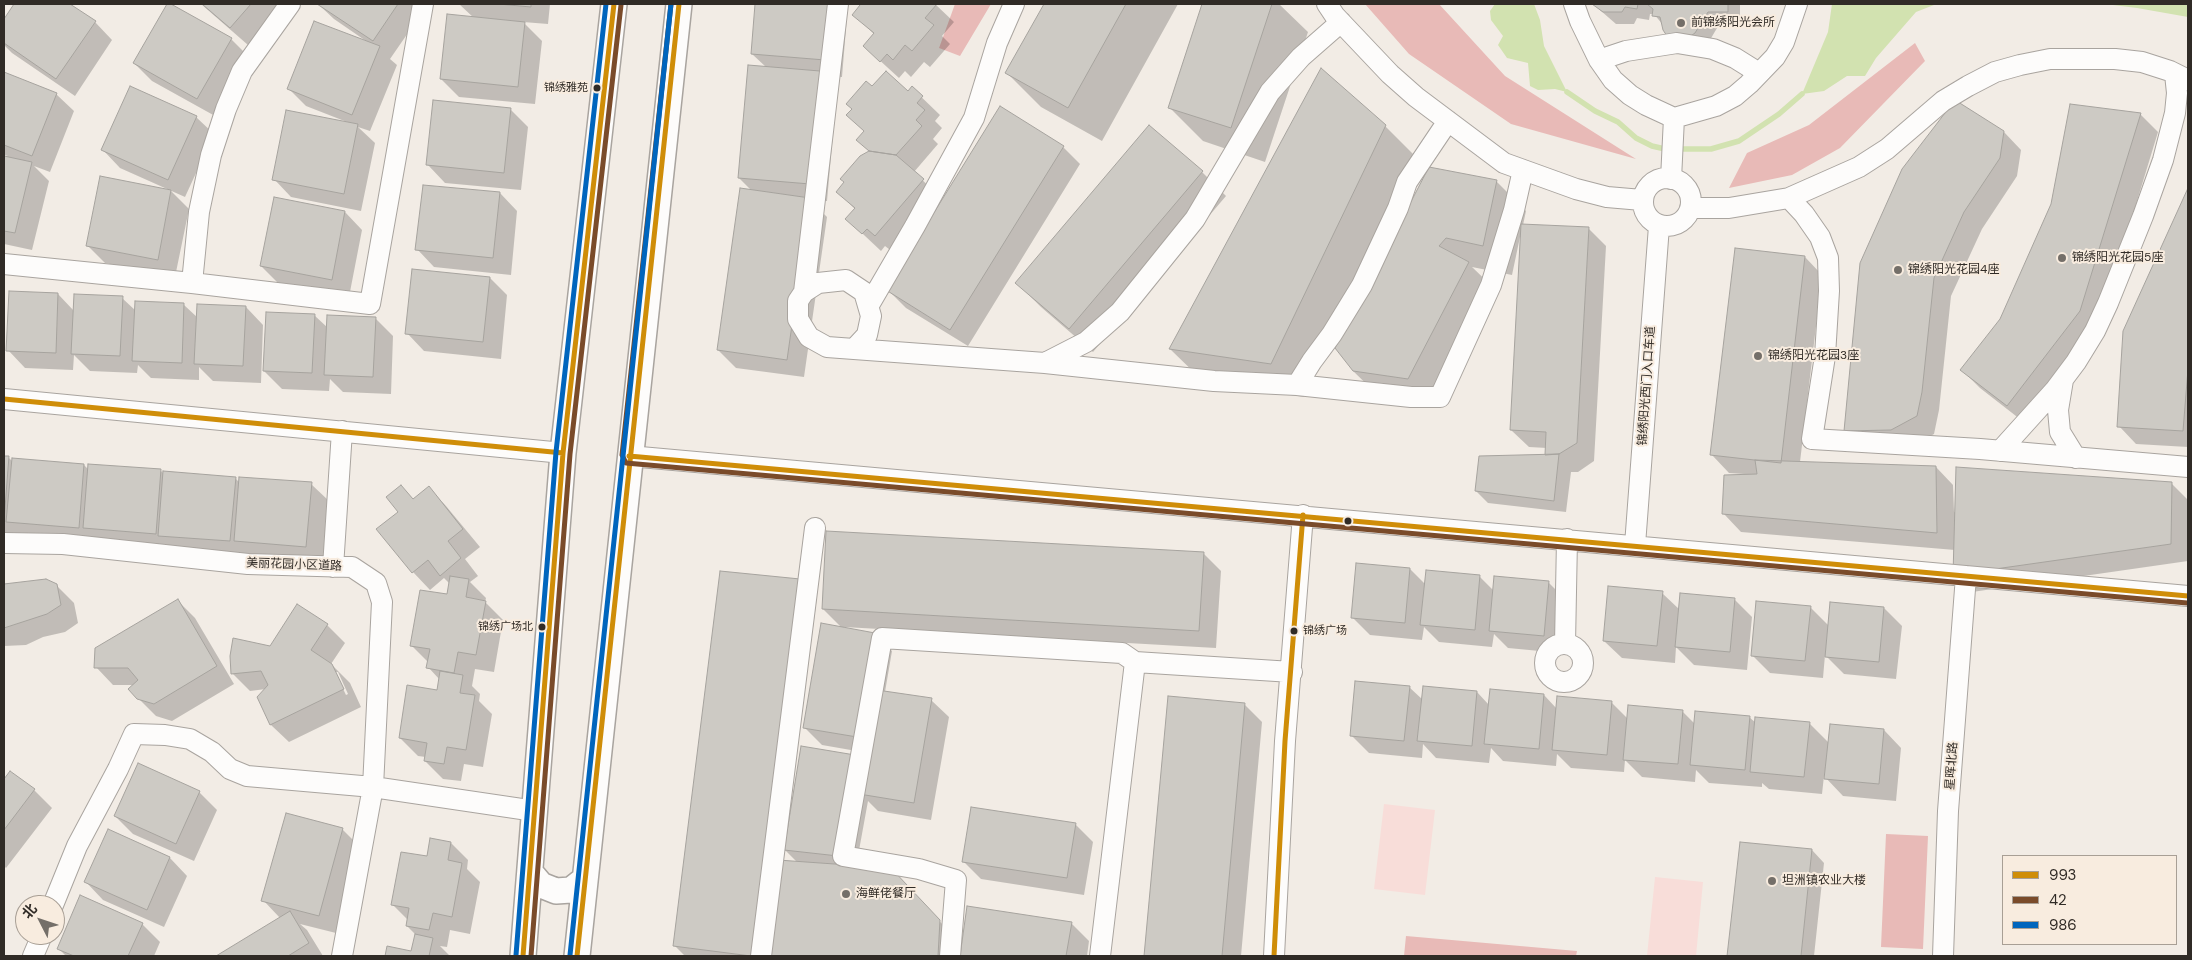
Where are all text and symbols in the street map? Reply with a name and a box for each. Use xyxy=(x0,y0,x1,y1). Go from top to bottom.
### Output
place label: 前锦绣阳光会所 xyxy=(1691,16,1775,30)
marker: 前锦绣阳光会所 xyxy=(1675,17,1687,29)
place label: 锦绣雅苑 xyxy=(544,81,588,95)
marker: 锦绣雅苑 xyxy=(592,83,602,93)
place label: 锦绣阳光花园5座 xyxy=(2072,251,2163,265)
marker: 锦绣阳光花园5座 xyxy=(2056,252,2068,264)
place label: 锦绣阳光花园4座 xyxy=(1908,263,1999,277)
marker: 锦绣阳光花园4座 xyxy=(1892,264,1904,276)
street label: 锦绣阳光西门入口车道 xyxy=(1636,326,1658,446)
place label: 锦绣阳光花园3座 xyxy=(1768,349,1859,363)
marker: 锦绣阳光花园3座 xyxy=(1752,350,1764,362)
unlabelled marker xyxy=(1343,516,1353,526)
street label: 美丽花园小区道路 xyxy=(246,556,342,574)
place label: 锦绣广场北 xyxy=(478,620,533,634)
marker: 锦绣广场北 xyxy=(537,622,547,632)
place label: 锦绣广场 xyxy=(1303,624,1347,638)
marker: 锦绣广场 xyxy=(1289,626,1299,636)
street label: 星晖北路 xyxy=(1943,742,1961,790)
legend xyxy=(2002,855,2177,945)
text: 993 xyxy=(2049,865,2076,885)
place label: 坦洲镇农业大楼 xyxy=(1782,874,1866,888)
marker: 坦洲镇农业大楼 xyxy=(1766,875,1778,887)
place label: 海鲜佬餐厅 xyxy=(856,887,916,901)
marker: 海鲜佬餐厅 xyxy=(840,888,852,900)
text: 42 xyxy=(2049,890,2067,910)
north arrow xyxy=(15,895,65,945)
text: 北 xyxy=(18,900,41,922)
text: 986 xyxy=(2049,915,2077,935)

